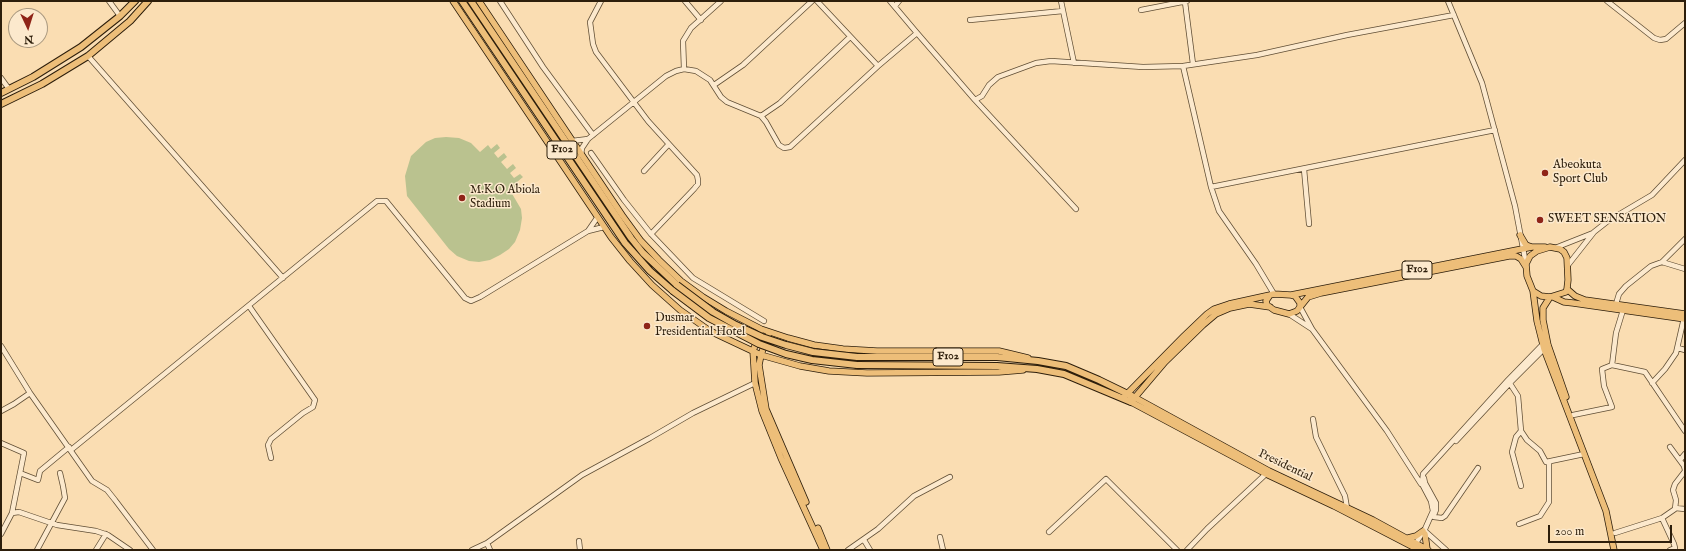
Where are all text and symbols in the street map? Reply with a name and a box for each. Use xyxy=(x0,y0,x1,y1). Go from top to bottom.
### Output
north arrow xyxy=(8,8,48,48)
text: N xyxy=(24,32,34,46)
road number: F102 xyxy=(547,141,577,159)
place label: Abeokuta Sport Club xyxy=(1553,159,1608,187)
marker: Abeokuta Sport Club xyxy=(1540,168,1550,178)
place label: M.K.O Abiola Stadium xyxy=(470,184,540,212)
marker: M.K.O Abiola Stadium xyxy=(457,193,467,203)
place label: SWEET SENSATION xyxy=(1548,213,1666,227)
marker: SWEET SENSATION xyxy=(1535,215,1545,225)
road number: F102 xyxy=(1402,261,1432,279)
place label: Dusmar Presidential Hotel xyxy=(655,312,745,340)
marker: Dusmar Presidential Hotel xyxy=(642,321,652,331)
road number: F102 xyxy=(933,348,963,366)
street label: Presidential xyxy=(1256,447,1314,485)
scale bar xyxy=(1550,517,1674,543)
text: 200 m xyxy=(1555,524,1584,539)

